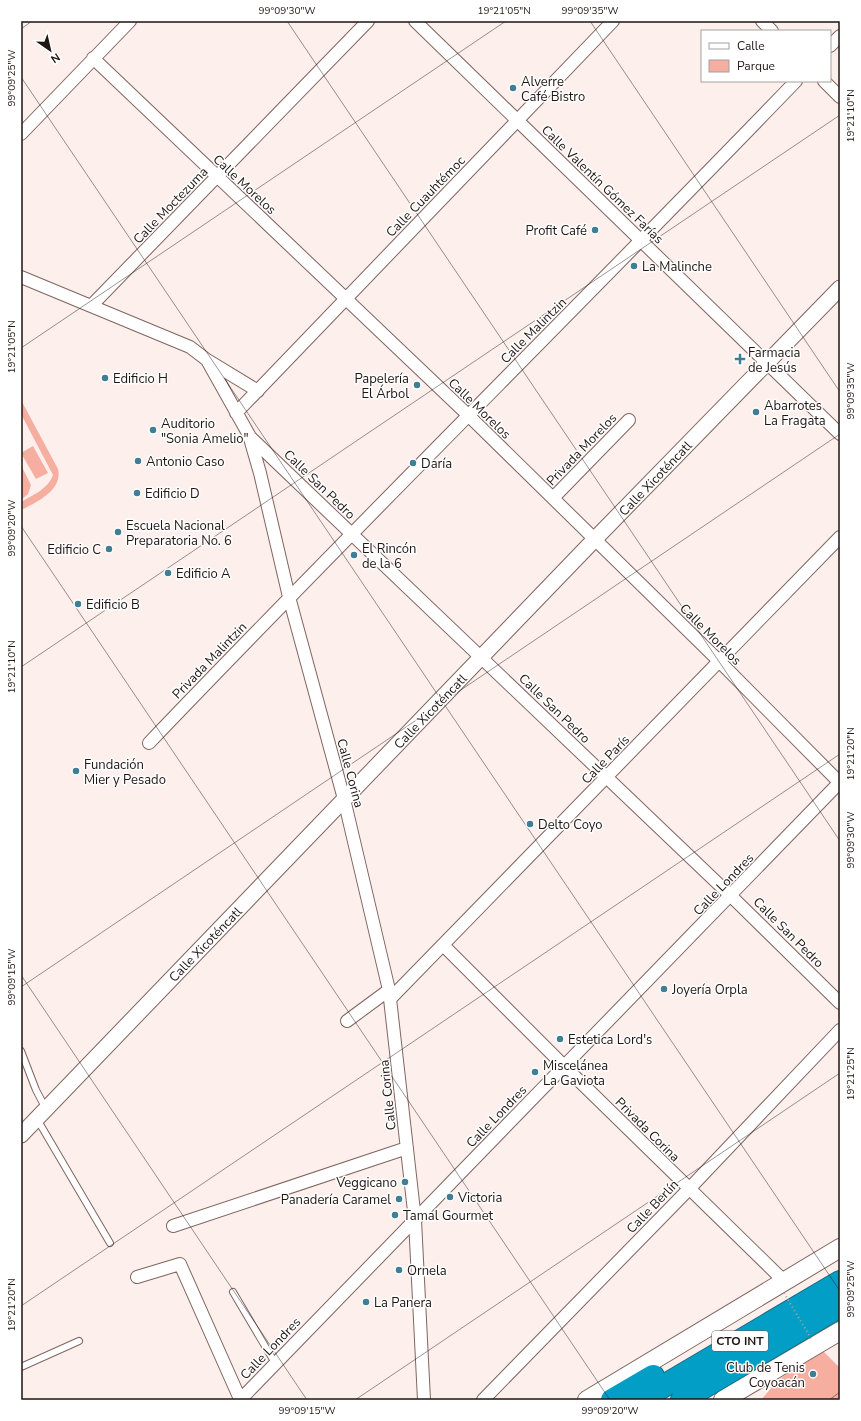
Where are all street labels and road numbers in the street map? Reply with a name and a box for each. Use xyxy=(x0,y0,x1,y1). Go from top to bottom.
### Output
street label: Calle Valentín Gómez Farías xyxy=(537,121,667,248)
street label: Calle Morelos xyxy=(209,151,280,219)
street label: Calle Cuauhtémoc xyxy=(382,152,469,241)
street label: Calle Moctezuma xyxy=(129,163,212,248)
street label: Calle Malintzin xyxy=(497,294,571,368)
street label: Calle Morelos xyxy=(444,374,514,443)
street label: Privada Morelos xyxy=(543,410,621,490)
street label: Calle Xicoténcatl xyxy=(615,437,696,520)
street label: Calle San Pedro xyxy=(280,446,359,524)
street label: Calle Morelos xyxy=(675,600,745,670)
street label: Privada Malintzin xyxy=(168,618,251,703)
street label: Calle Xicoténcatl xyxy=(390,670,471,753)
street label: Calle San Pedro xyxy=(515,670,594,748)
street label: Calle París xyxy=(578,731,634,788)
street label: Calle Corina xyxy=(332,737,368,810)
street label: Calle Londres xyxy=(689,850,758,920)
street label: Calle San Pedro xyxy=(749,893,828,972)
street label: Calle Xicoténcatl xyxy=(165,903,246,986)
street label: Calle Corina xyxy=(375,1059,401,1131)
street label: Calle Londres xyxy=(462,1082,531,1152)
street label: Privada Corina xyxy=(611,1093,684,1166)
street label: Calle Berlín xyxy=(623,1176,683,1237)
street label: Calle Londres xyxy=(236,1314,305,1384)
road number: CTO INT xyxy=(712,1331,768,1351)

